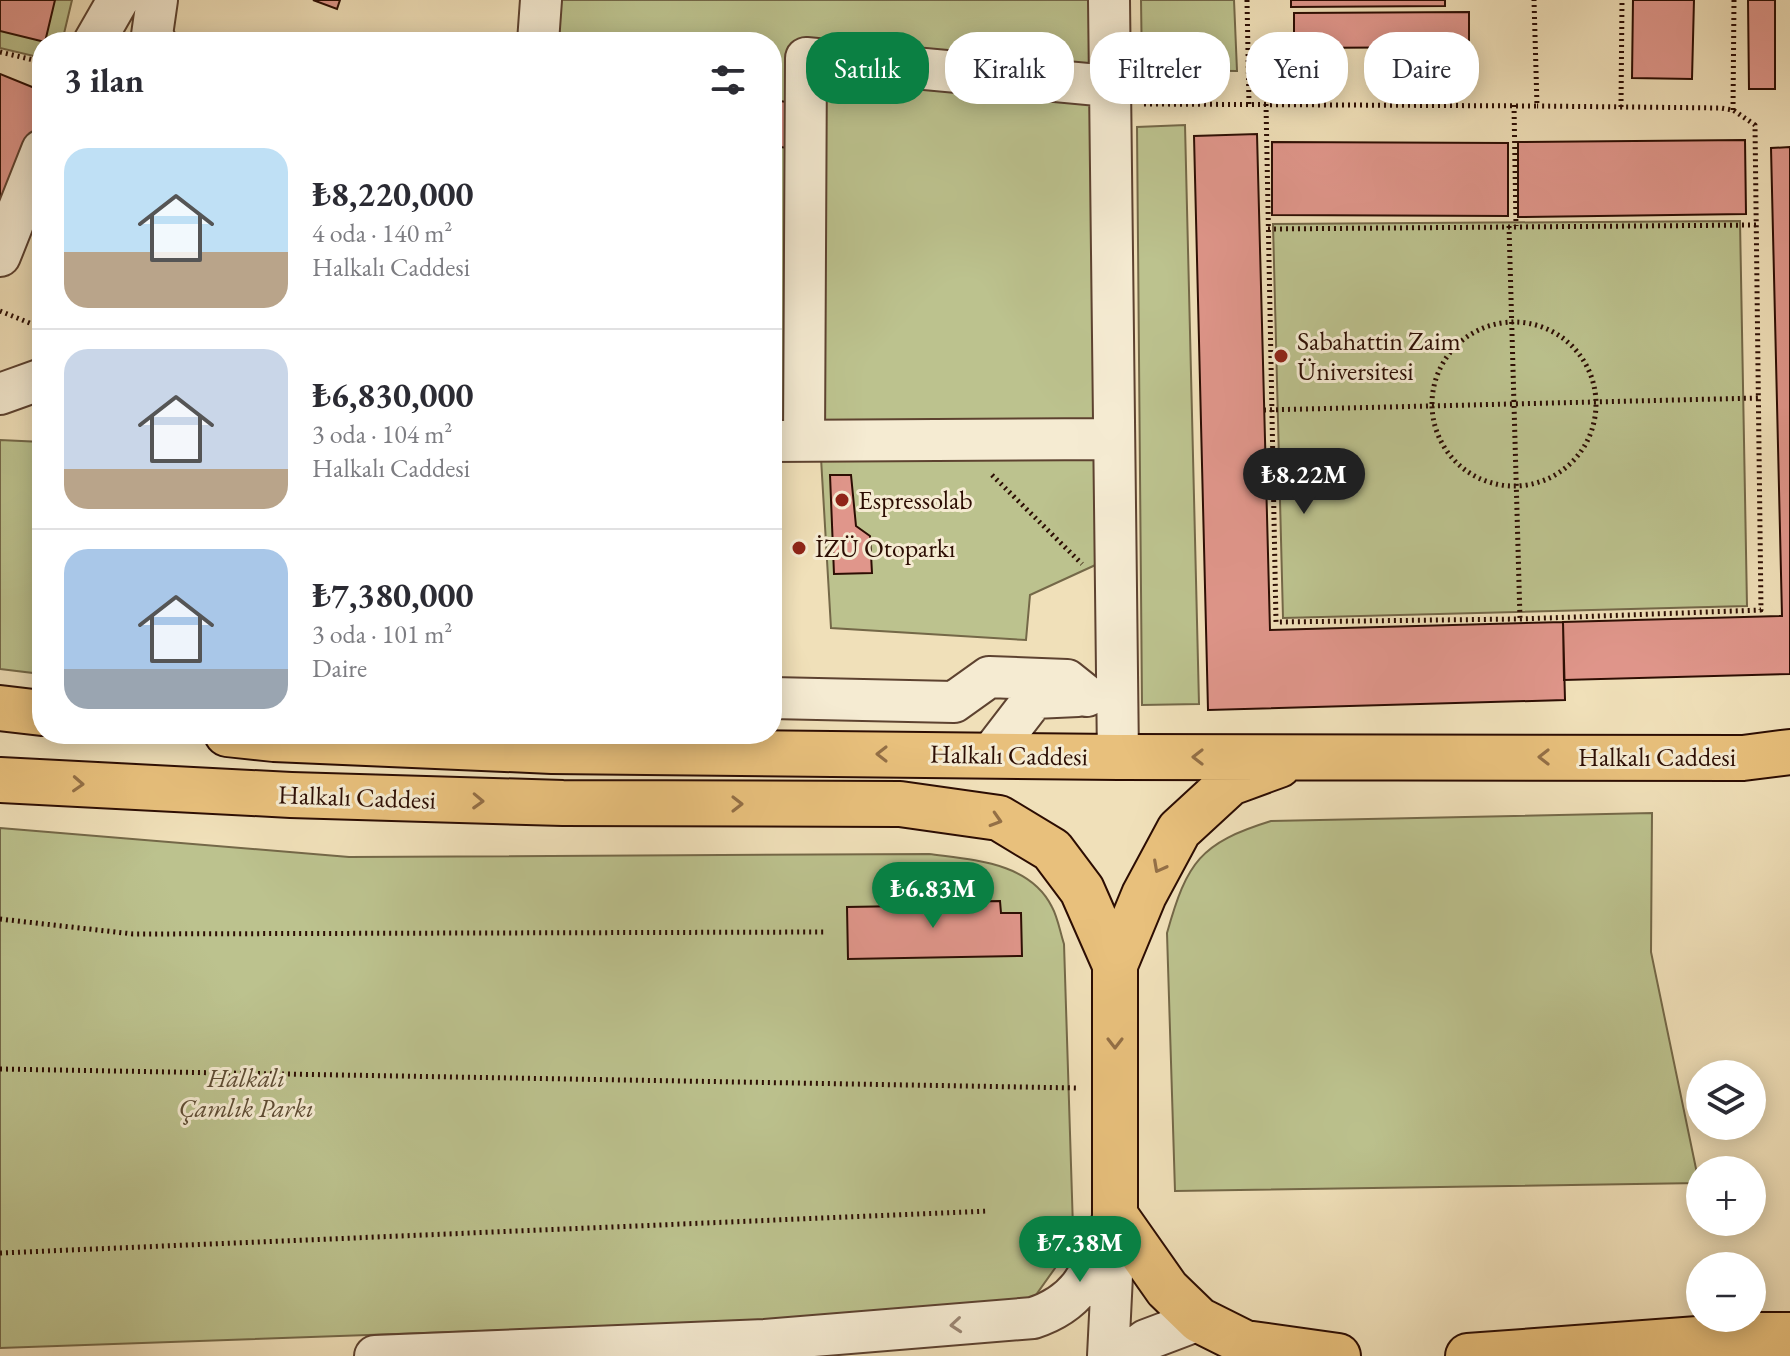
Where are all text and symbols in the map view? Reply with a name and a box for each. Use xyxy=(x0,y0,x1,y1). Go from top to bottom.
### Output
chip: Satılık xyxy=(806,32,929,104)
chip: Kiralık xyxy=(945,32,1074,104)
chip: Filtreler xyxy=(1090,32,1230,104)
chip: Yeni xyxy=(1246,32,1348,104)
chip: Daire xyxy=(1364,32,1479,104)
text: 3 ilan xyxy=(64,58,144,102)
icon: filters xyxy=(706,58,750,102)
text: ₺8,220,000 xyxy=(312,172,473,216)
icon: home xyxy=(128,180,224,276)
text: 4 oda · 140 m² xyxy=(312,216,452,250)
text: Halkalı Caddesi xyxy=(312,250,470,284)
place label: Sabahattin Zaim Üniversitesi xyxy=(1297,324,1461,388)
marker: Sabahattin Zaim Üniversitesi xyxy=(1272,347,1290,365)
text: ₺6,830,000 xyxy=(312,373,473,417)
icon: home xyxy=(128,381,224,477)
text: 3 oda · 104 m² xyxy=(312,417,452,451)
pin: ₺8.22M xyxy=(1239,448,1369,516)
text: Halkalı Caddesi xyxy=(312,451,470,485)
text: ₺8.22M xyxy=(1261,457,1347,491)
place label: Espressolab xyxy=(858,483,973,517)
marker: Espressolab xyxy=(833,491,851,509)
place label: İZÜ Otoparkı xyxy=(815,531,955,565)
marker: İZÜ Otoparkı xyxy=(790,539,808,557)
text: ₺7,380,000 xyxy=(312,573,473,617)
icon: home xyxy=(128,581,224,677)
text: 3 oda · 101 m² xyxy=(312,617,452,651)
text: Daire xyxy=(312,651,367,685)
street label: Halkalı Caddesi xyxy=(930,737,1088,773)
street label: Halkalı Caddesi xyxy=(1578,740,1736,774)
one-way arrow xyxy=(875,745,888,763)
one-way arrow xyxy=(1191,748,1204,766)
one-way arrow xyxy=(1537,748,1550,766)
one-way arrow xyxy=(72,775,85,792)
street label: Halkalı Caddesi xyxy=(277,777,437,817)
one-way arrow xyxy=(472,792,485,809)
one-way arrow xyxy=(731,795,744,813)
one-way arrow xyxy=(989,811,1002,827)
one-way arrow xyxy=(1153,858,1169,872)
pin: ₺6.83M xyxy=(868,862,998,930)
text: ₺6.83M xyxy=(890,871,976,905)
one-way arrow xyxy=(1106,1037,1124,1050)
map controls xyxy=(1686,1060,1766,1332)
button: layers xyxy=(1686,1060,1766,1140)
park label: Halkalı Çamlık Parkı xyxy=(178,1061,314,1125)
button: + xyxy=(1686,1156,1766,1236)
pin: ₺7.38M xyxy=(1015,1216,1145,1284)
text: ₺7.38M xyxy=(1037,1225,1123,1259)
button: − xyxy=(1686,1252,1766,1332)
one-way arrow xyxy=(949,1316,962,1333)

